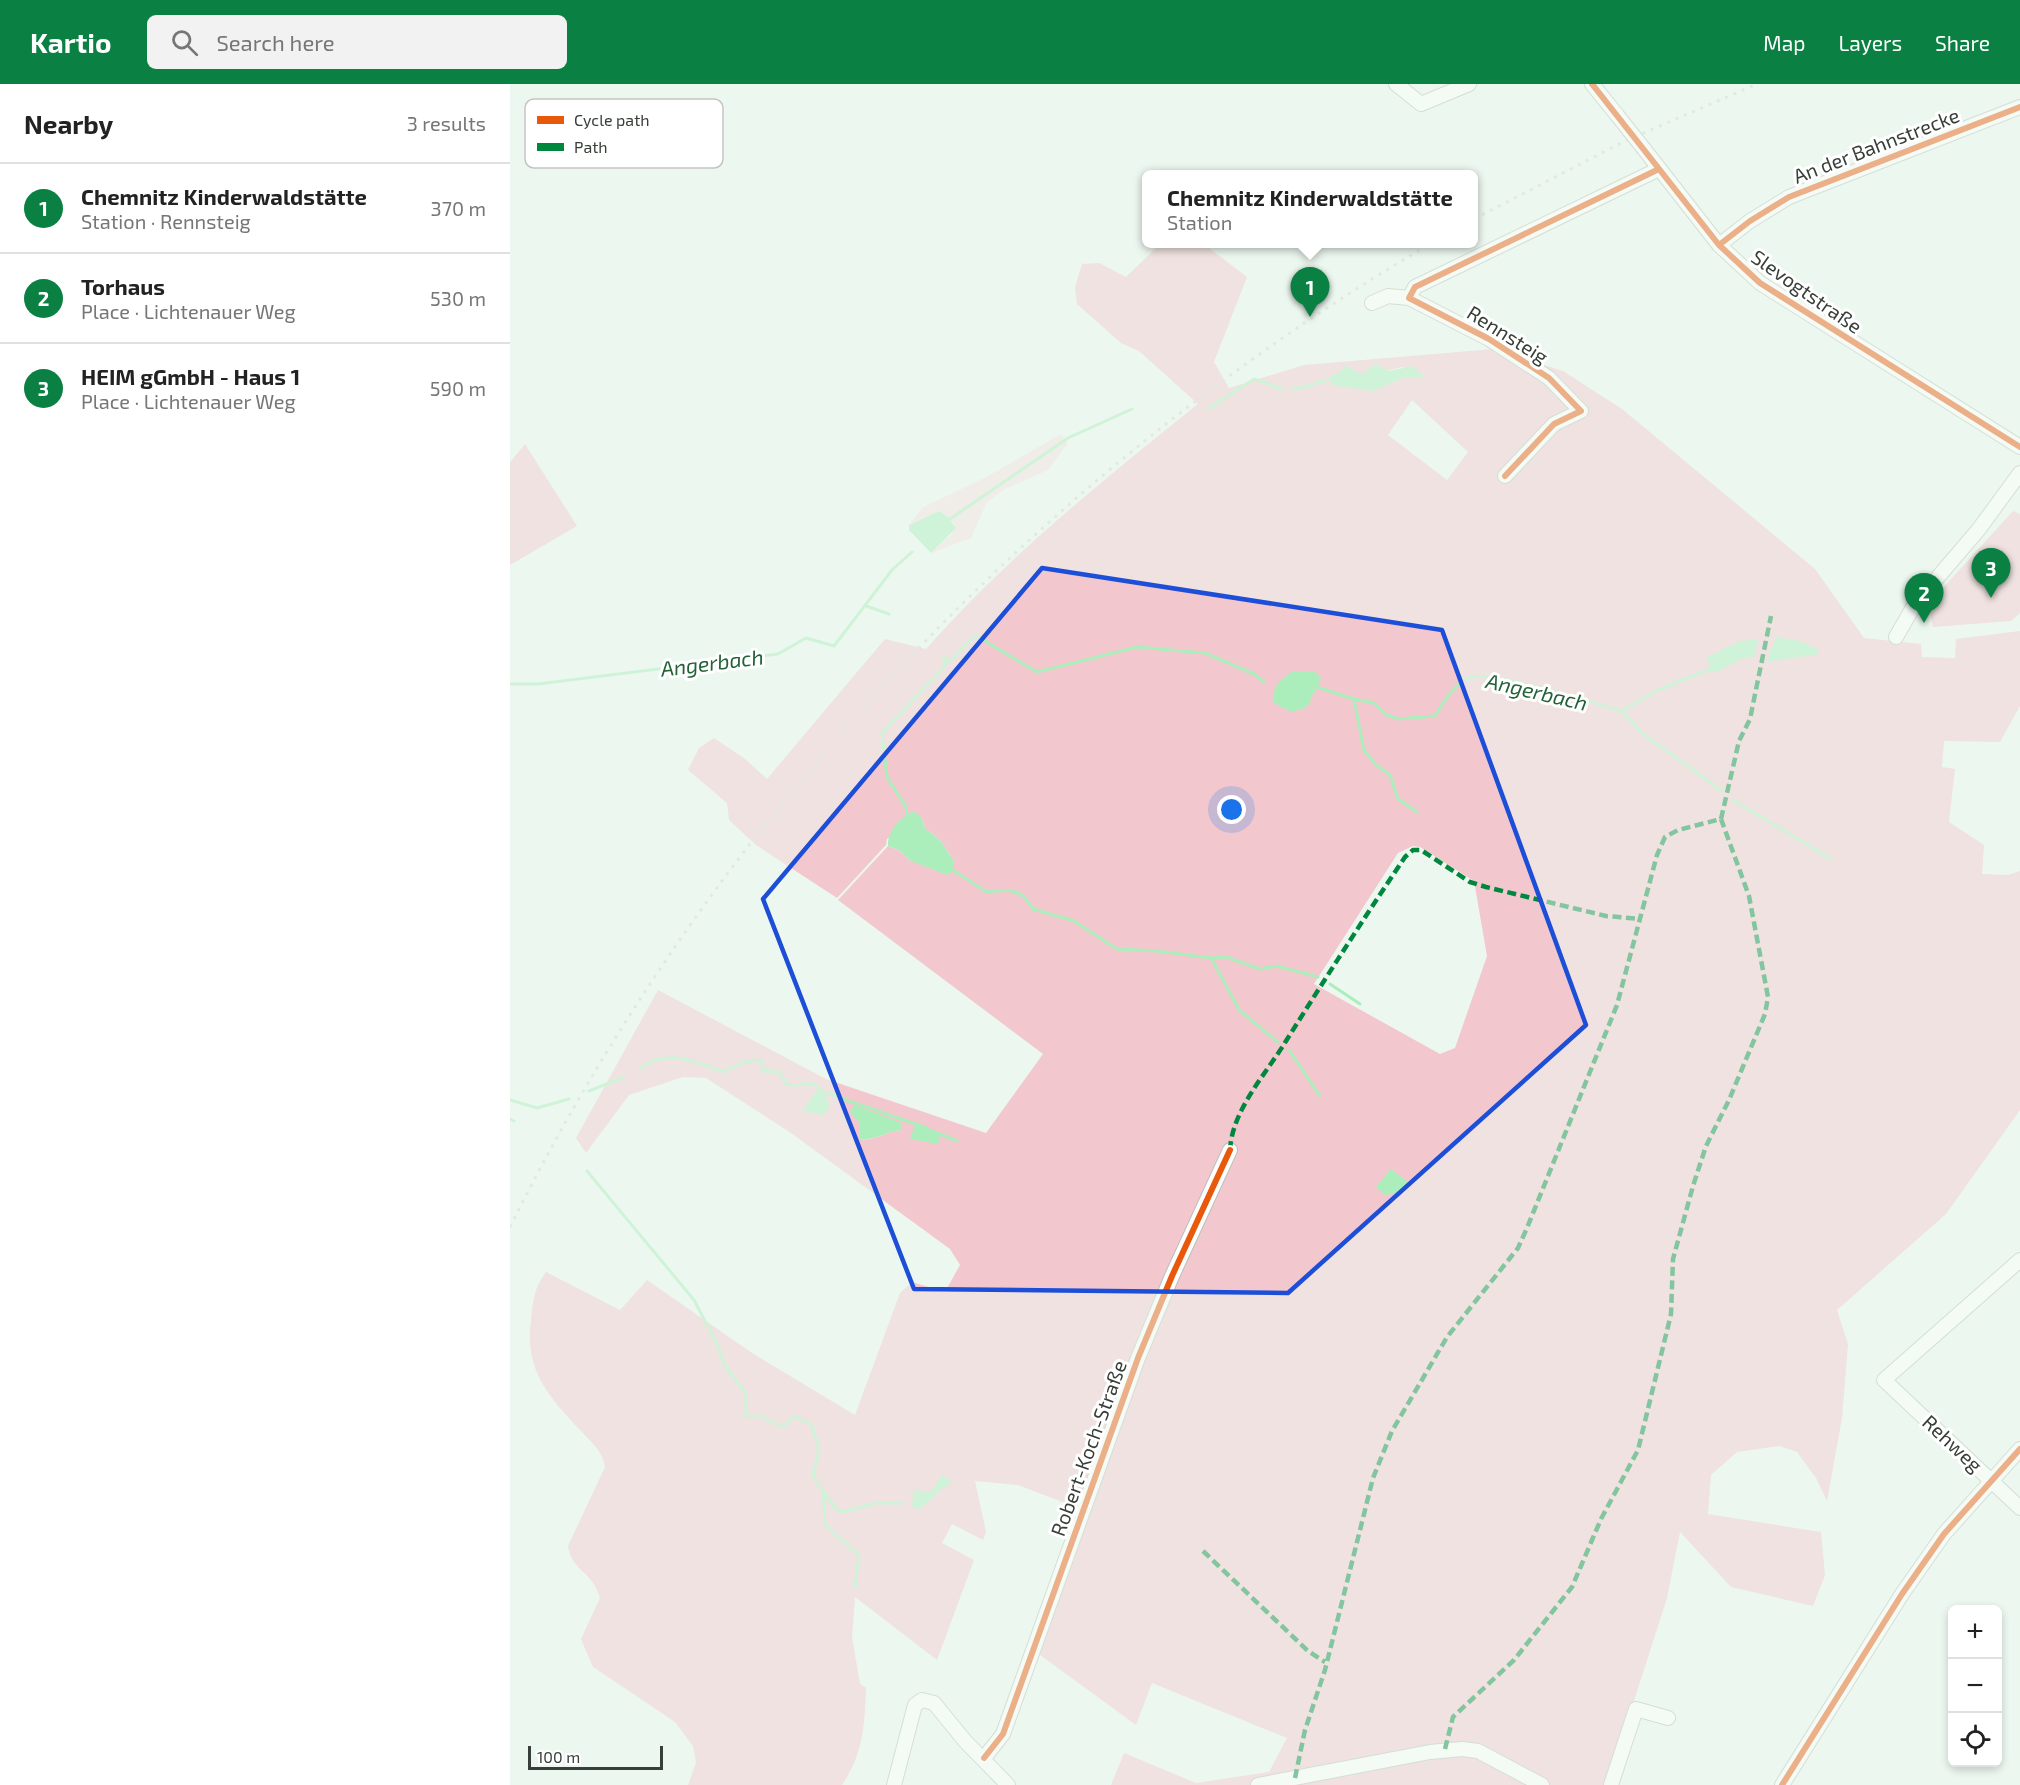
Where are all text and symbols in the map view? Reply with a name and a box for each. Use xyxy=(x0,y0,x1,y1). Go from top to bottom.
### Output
search box xyxy=(147,15,567,69)
text: Kartio xyxy=(30,25,111,59)
icon: search xyxy=(168,26,201,59)
text: Search here xyxy=(216,29,335,55)
text: Map xyxy=(1763,30,1805,55)
text: Layers xyxy=(1838,30,1902,55)
text: Share xyxy=(1935,30,1990,55)
legend xyxy=(525,99,723,168)
street label: An der Bahnstrecke xyxy=(1790,102,1962,188)
text: Nearby xyxy=(24,108,113,139)
text: Cycle path xyxy=(574,110,650,129)
text: 3 results xyxy=(407,111,486,135)
text: Path xyxy=(574,137,608,156)
popup xyxy=(1142,170,1478,248)
text: Chemnitz Kinderwaldstätte xyxy=(81,183,367,209)
text: Chemnitz Kinderwaldstätte xyxy=(1167,184,1453,210)
text: 1 xyxy=(39,196,48,220)
text: 370 m xyxy=(431,196,486,220)
text: Station · Rennsteig xyxy=(81,209,251,233)
text: Station xyxy=(1167,210,1232,234)
street label: Slevogtstraße xyxy=(1747,244,1867,338)
pin: 1 xyxy=(1290,268,1330,317)
text: Torhaus xyxy=(81,273,165,299)
text: 2 xyxy=(38,286,49,310)
text: 530 m xyxy=(430,286,486,310)
text: Place · Lichtenauer Weg xyxy=(81,299,296,323)
street label: Rennsteig xyxy=(1463,300,1553,368)
text: HEIM gGmbH - Haus 1 xyxy=(81,363,300,389)
text: 3 xyxy=(38,376,49,400)
text: 590 m xyxy=(430,376,486,400)
text: Place · Lichtenauer Weg xyxy=(81,389,296,413)
pin: 3 xyxy=(1972,548,2010,598)
pin: 2 xyxy=(1904,574,1944,623)
water label: Angerbach xyxy=(658,643,765,681)
water label: Angerbach xyxy=(1483,667,1590,715)
your location xyxy=(1217,795,1246,824)
street label: Robert-Koch-Straße xyxy=(1045,1357,1131,1539)
street label: Rehweg xyxy=(1918,1409,1988,1477)
map controls xyxy=(1948,1605,2002,1767)
button: + xyxy=(1948,1605,2002,1659)
button: − xyxy=(1948,1659,2002,1713)
button: locate xyxy=(1948,1713,2002,1767)
scale bar xyxy=(528,1743,663,1770)
text: 100 m xyxy=(537,1747,580,1766)

